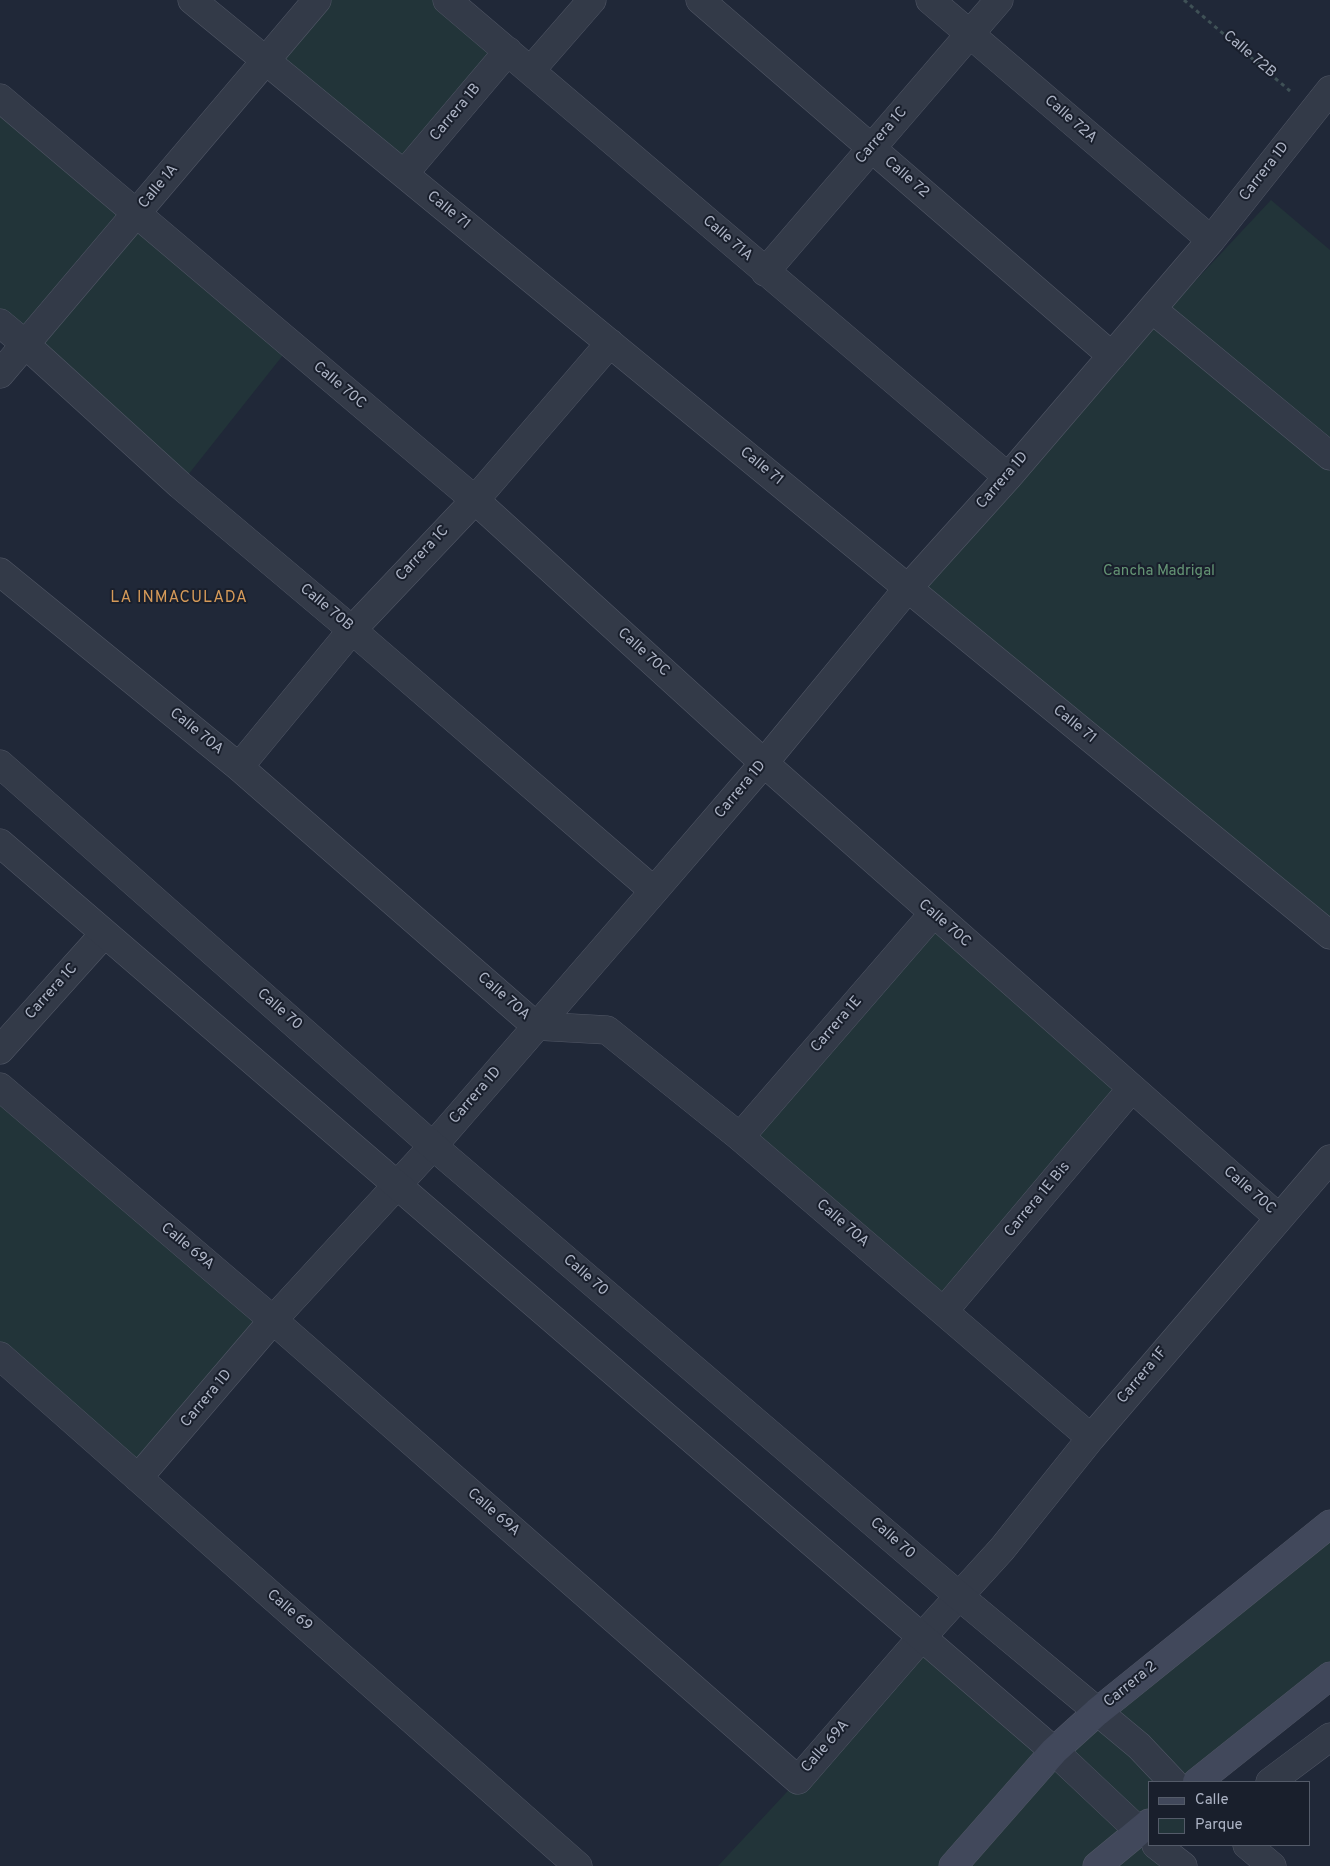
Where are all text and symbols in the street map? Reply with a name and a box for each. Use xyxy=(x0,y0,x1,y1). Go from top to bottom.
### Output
street label: Calle 72B xyxy=(1219,28,1279,82)
street label: Carrera 1B xyxy=(427,81,485,145)
street label: Calle 72A xyxy=(1040,92,1100,148)
street label: Carrera 1C xyxy=(852,104,912,168)
street label: Carrera 1D xyxy=(1236,139,1294,205)
street label: Calle 72 xyxy=(880,154,932,202)
street label: Calle 1A xyxy=(135,161,183,213)
street label: Calle 71 xyxy=(423,188,473,234)
street label: Calle 71A xyxy=(698,212,756,266)
street label: Calle 70C xyxy=(309,359,369,413)
street label: Calle 71 xyxy=(736,444,786,490)
street label: Carrera 1D xyxy=(973,449,1033,513)
street label: Carrera 1C xyxy=(393,522,453,586)
park label: Cancha Madrigal xyxy=(1103,563,1215,581)
street label: Calle 70B xyxy=(296,581,356,635)
district label: LA INMACULADA xyxy=(109,589,249,609)
street label: Calle 70C xyxy=(613,625,673,681)
street label: Calle 71 xyxy=(1049,702,1099,748)
street label: Calle 70A xyxy=(166,705,226,759)
street label: Carrera 1D xyxy=(712,757,770,823)
street label: Calle 70C xyxy=(914,896,974,952)
street label: Carrera 1C xyxy=(22,960,82,1024)
street label: Calle 70A xyxy=(473,969,533,1025)
street label: Calle 70 xyxy=(253,985,305,1035)
street label: Carrera 1E xyxy=(808,993,866,1057)
street label: Carrera 1D xyxy=(446,1064,506,1128)
street label: Carrera 1E Bis xyxy=(1001,1159,1075,1241)
street label: Calle 70C xyxy=(1219,1163,1279,1219)
street label: Calle 70A xyxy=(812,1196,872,1252)
street label: Calle 69A xyxy=(157,1220,217,1274)
street label: Calle 70 xyxy=(559,1251,611,1301)
street label: Carrera 1F xyxy=(1114,1344,1172,1408)
street label: Carrera 1D xyxy=(178,1366,236,1432)
street label: Calle 69A xyxy=(463,1485,523,1541)
street label: Calle 70 xyxy=(866,1514,918,1564)
street label: Calle 69 xyxy=(263,1586,315,1636)
street label: Carrera 2 xyxy=(1101,1658,1161,1712)
street label: Calle 69A xyxy=(798,1717,854,1777)
legend xyxy=(1148,1781,1310,1846)
text: Calle xyxy=(1195,1791,1229,1810)
text: Parque xyxy=(1195,1816,1243,1835)

